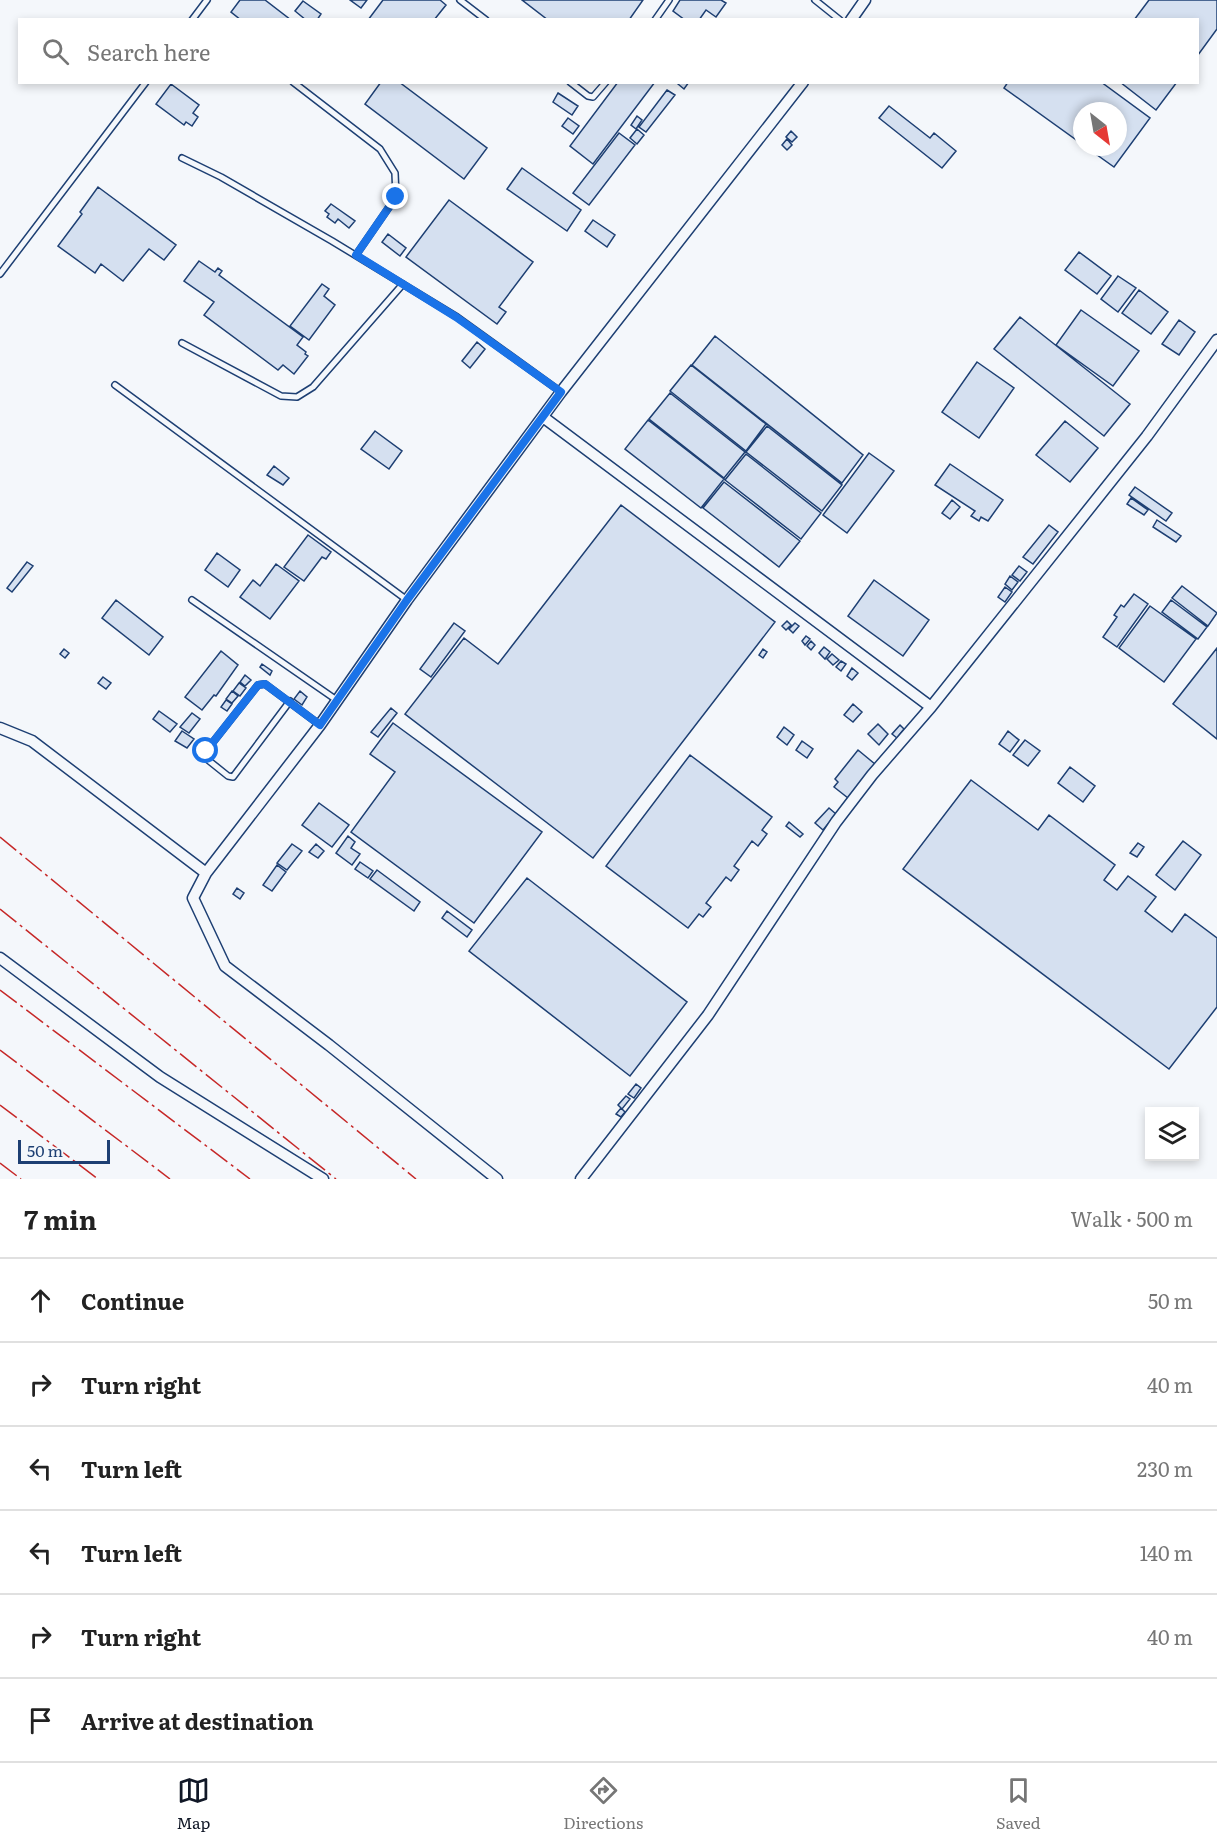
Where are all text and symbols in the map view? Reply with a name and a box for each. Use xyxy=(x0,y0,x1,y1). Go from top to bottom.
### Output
search box xyxy=(18,18,1199,84)
icon: search xyxy=(39,35,72,68)
text: Search here xyxy=(87,35,210,68)
north arrow xyxy=(1073,102,1127,156)
route end xyxy=(382,183,408,209)
route start xyxy=(192,737,218,763)
map controls xyxy=(1145,1107,1199,1161)
button: layers xyxy=(1145,1107,1199,1161)
scale bar xyxy=(18,1137,110,1164)
text: 50 m xyxy=(27,1138,63,1162)
text: 7 min xyxy=(24,1199,97,1238)
text: Walk · 500 m xyxy=(1070,1203,1193,1233)
icon: ahead xyxy=(24,1284,57,1317)
text: Continue xyxy=(81,1284,184,1317)
text: 50 m xyxy=(1148,1285,1193,1315)
icon: right xyxy=(24,1368,57,1401)
text: Turn right xyxy=(81,1368,201,1401)
text: 40 m xyxy=(1147,1369,1193,1399)
icon: left xyxy=(24,1452,57,1485)
text: Turn left xyxy=(81,1452,182,1485)
text: 230 m xyxy=(1137,1453,1193,1483)
icon: left xyxy=(24,1536,57,1569)
text: Turn left xyxy=(81,1536,182,1569)
text: 140 m xyxy=(1140,1537,1193,1567)
icon: right xyxy=(24,1620,57,1653)
text: Turn right xyxy=(81,1620,201,1653)
text: 40 m xyxy=(1147,1621,1193,1651)
icon: arrive xyxy=(24,1704,57,1737)
text: Arrive at destination xyxy=(81,1704,314,1737)
tab: Map xyxy=(176,1774,210,1834)
tab: Directions xyxy=(563,1774,643,1834)
tab: Saved xyxy=(996,1774,1041,1834)

